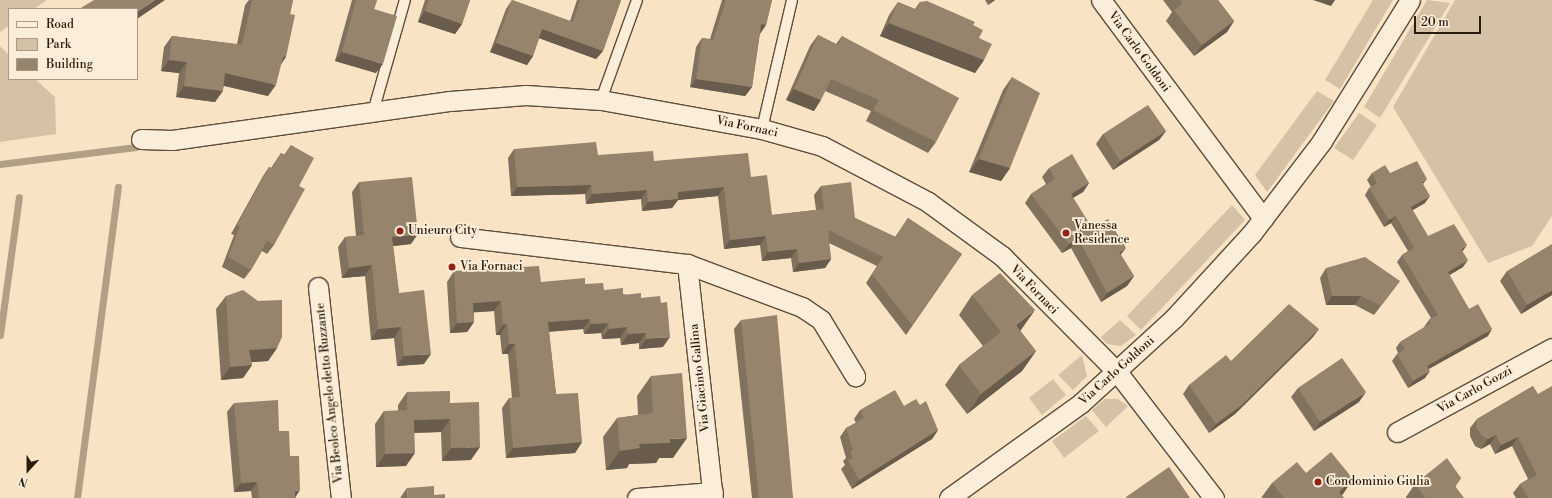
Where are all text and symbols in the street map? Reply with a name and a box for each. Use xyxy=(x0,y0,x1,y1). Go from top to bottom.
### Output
legend xyxy=(8,8,138,80)
scale bar xyxy=(1416,8,1483,34)
street label: Via Carlo Goldoni xyxy=(1105,9,1173,95)
text: 20 m xyxy=(1421,15,1449,30)
text: Road xyxy=(46,17,74,32)
text: Park xyxy=(46,37,71,52)
text: Building xyxy=(46,57,93,72)
street label: Via Fornaci xyxy=(715,113,779,141)
place label: Vanessa Residence xyxy=(1074,219,1130,247)
place label: Unieuro City xyxy=(408,224,477,238)
marker: Unieuro City xyxy=(395,226,405,236)
marker: Vanessa Residence xyxy=(1061,228,1071,238)
place label: Via Fornaci xyxy=(460,260,523,274)
marker: Via Fornaci xyxy=(447,262,457,272)
street label: Via Fornaci xyxy=(1007,262,1061,318)
street label: Via Beolco Angelo detto Ruzzante xyxy=(313,302,347,484)
street label: Via Giacinto Gallina xyxy=(687,323,713,433)
street label: Via Carlo Goldoni xyxy=(1076,333,1158,409)
street label: Via Carlo Gozzi xyxy=(1435,363,1515,417)
north arrow xyxy=(8,450,48,490)
text: N xyxy=(17,473,30,489)
place label: Condominio Giulia xyxy=(1326,475,1430,489)
marker: Condominio Giulia xyxy=(1313,477,1323,487)

